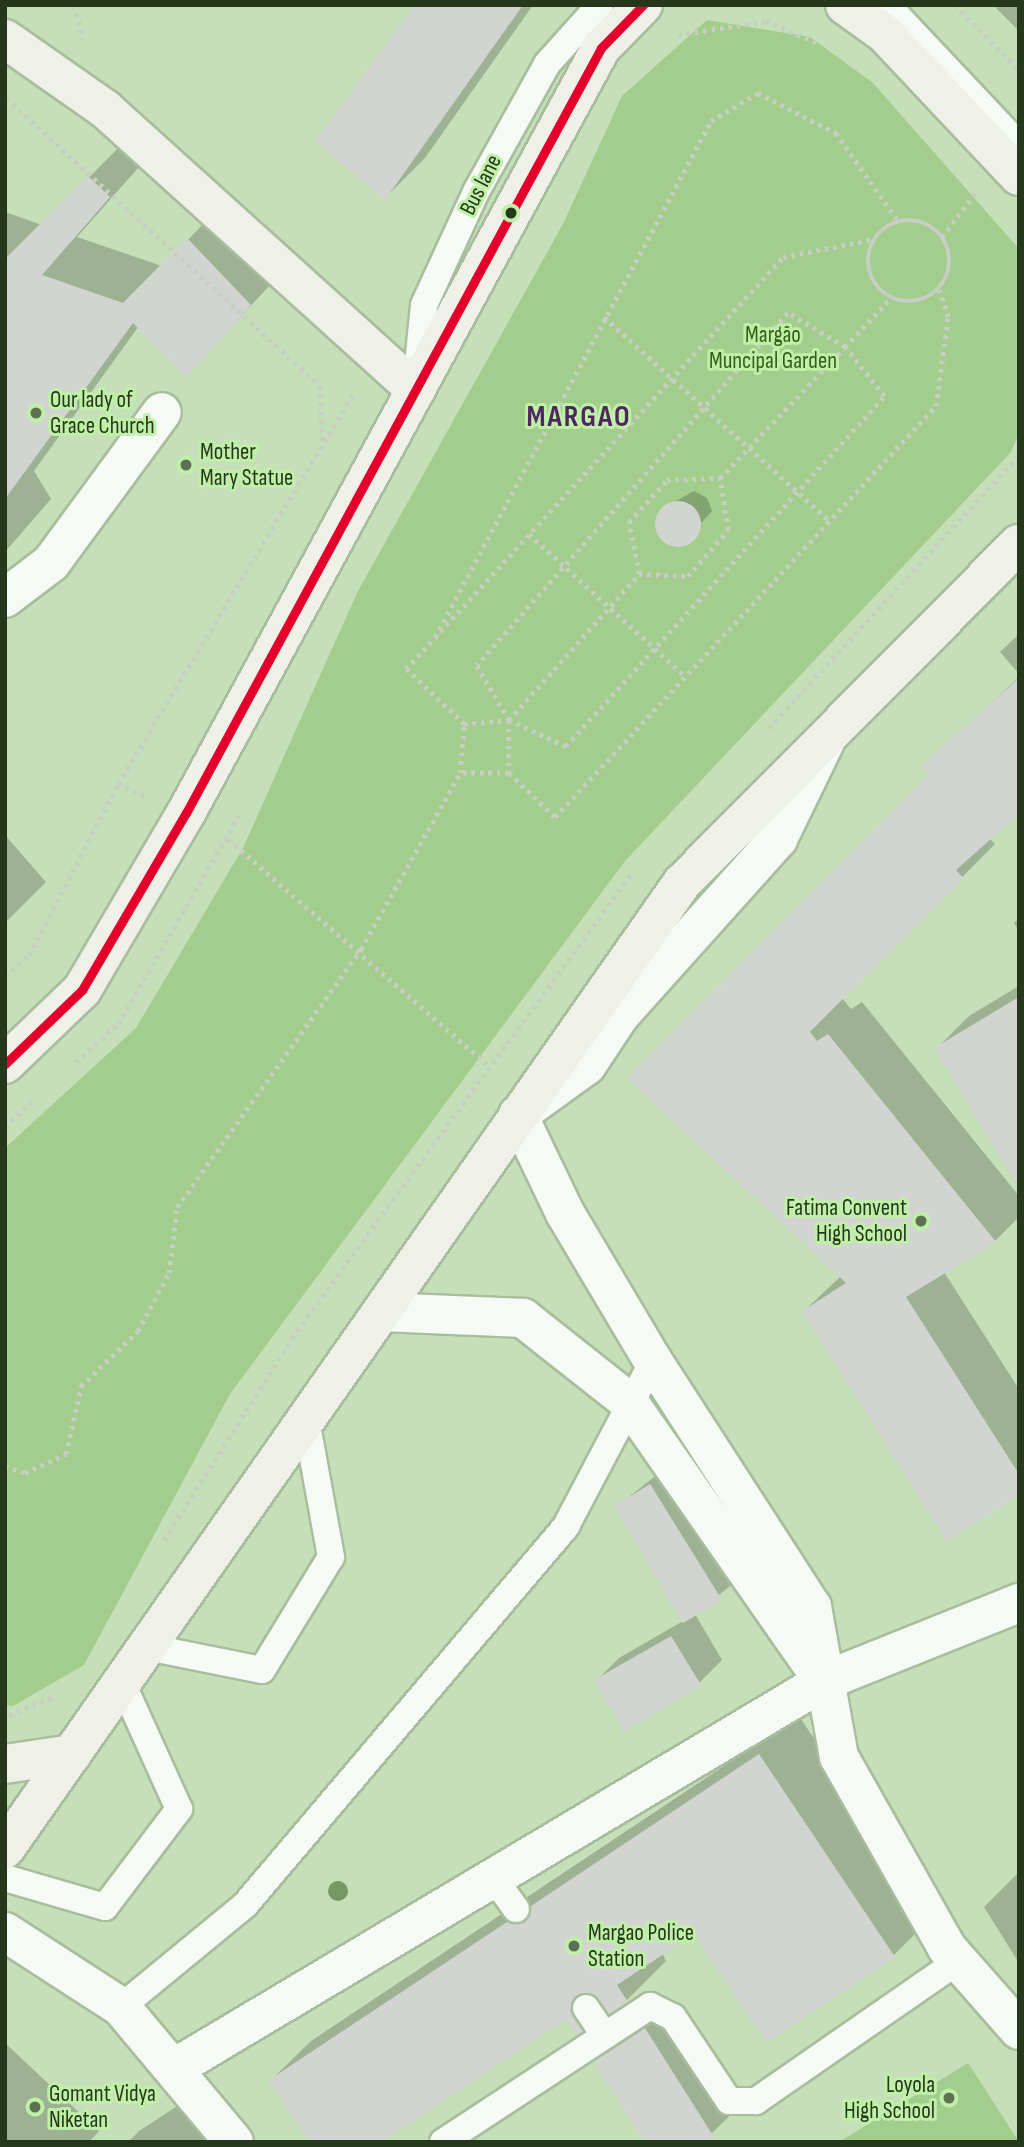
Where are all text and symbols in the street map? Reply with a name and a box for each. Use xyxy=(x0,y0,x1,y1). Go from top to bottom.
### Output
street label: Bus lane xyxy=(454,150,508,220)
unlabelled marker xyxy=(504,206,518,220)
park label: Margão Muncipal Garden xyxy=(709,321,837,375)
place label: Our lady of Grace Church xyxy=(50,386,155,440)
district label: MARGAO xyxy=(527,399,631,435)
marker: Our lady of Grace Church xyxy=(28,405,44,421)
place label: Mother Mary Statue xyxy=(200,438,293,492)
marker: Mother Mary Statue xyxy=(178,457,194,473)
place label: Fatima Convent High School xyxy=(786,1194,907,1248)
marker: Fatima Convent High School xyxy=(913,1213,929,1229)
place label: Margao Police Station xyxy=(588,1919,694,1973)
marker: Margao Police Station xyxy=(566,1938,582,1954)
place label: Loyola High School xyxy=(844,2071,935,2125)
place label: Gomant Vidya Niketan xyxy=(49,2080,156,2134)
marker: Loyola High School xyxy=(941,2090,957,2106)
marker: Gomant Vidya Niketan xyxy=(27,2099,43,2115)

